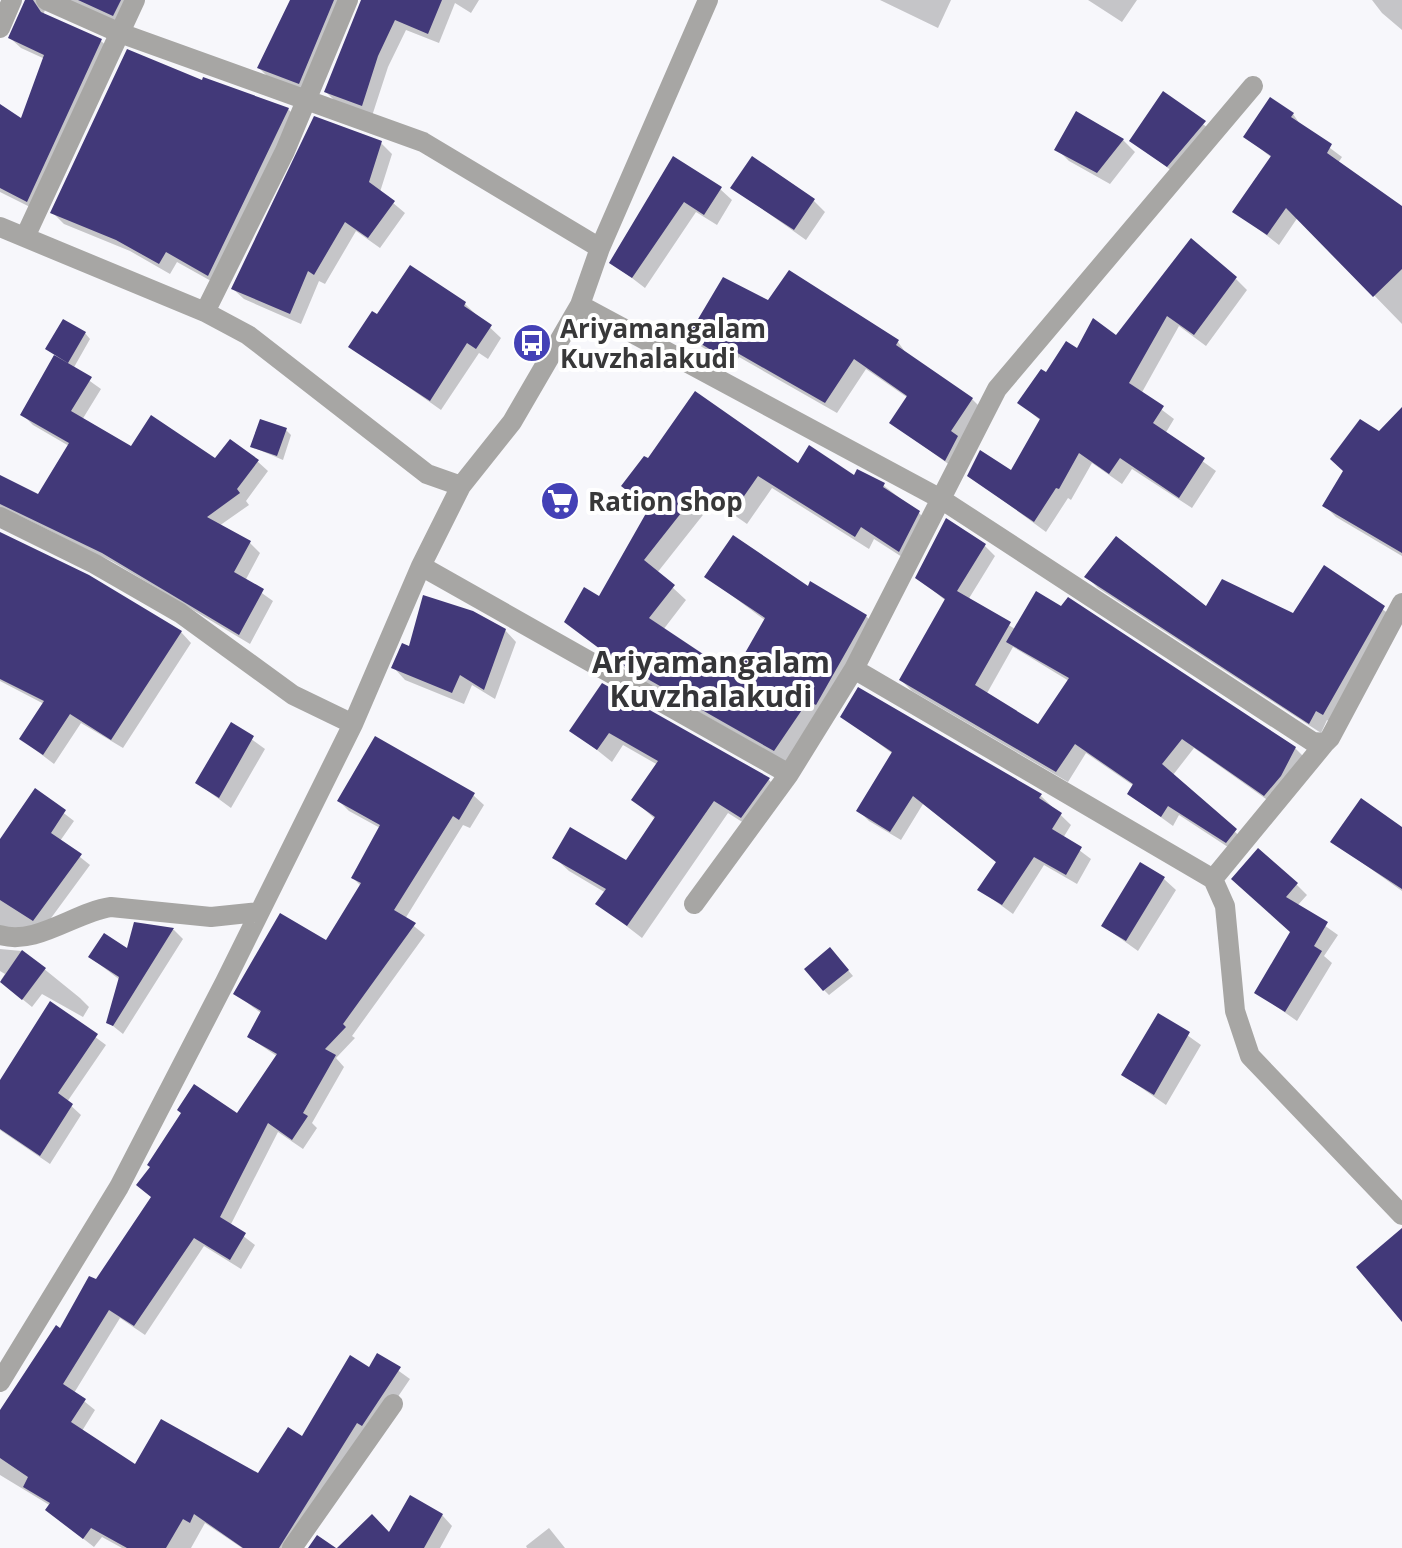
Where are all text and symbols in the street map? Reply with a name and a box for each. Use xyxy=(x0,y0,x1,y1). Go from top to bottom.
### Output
place label: Ariyamangalam Kuvzhalakudi xyxy=(560,310,766,376)
bus stop icon: Ariyamangalam Kuvzhalakudi xyxy=(511,322,553,364)
supermarket icon: Ration shop xyxy=(539,480,581,522)
place label: Ration shop xyxy=(588,483,743,519)
district label: Ariyamangalam Kuvzhalakudi xyxy=(592,641,830,716)

